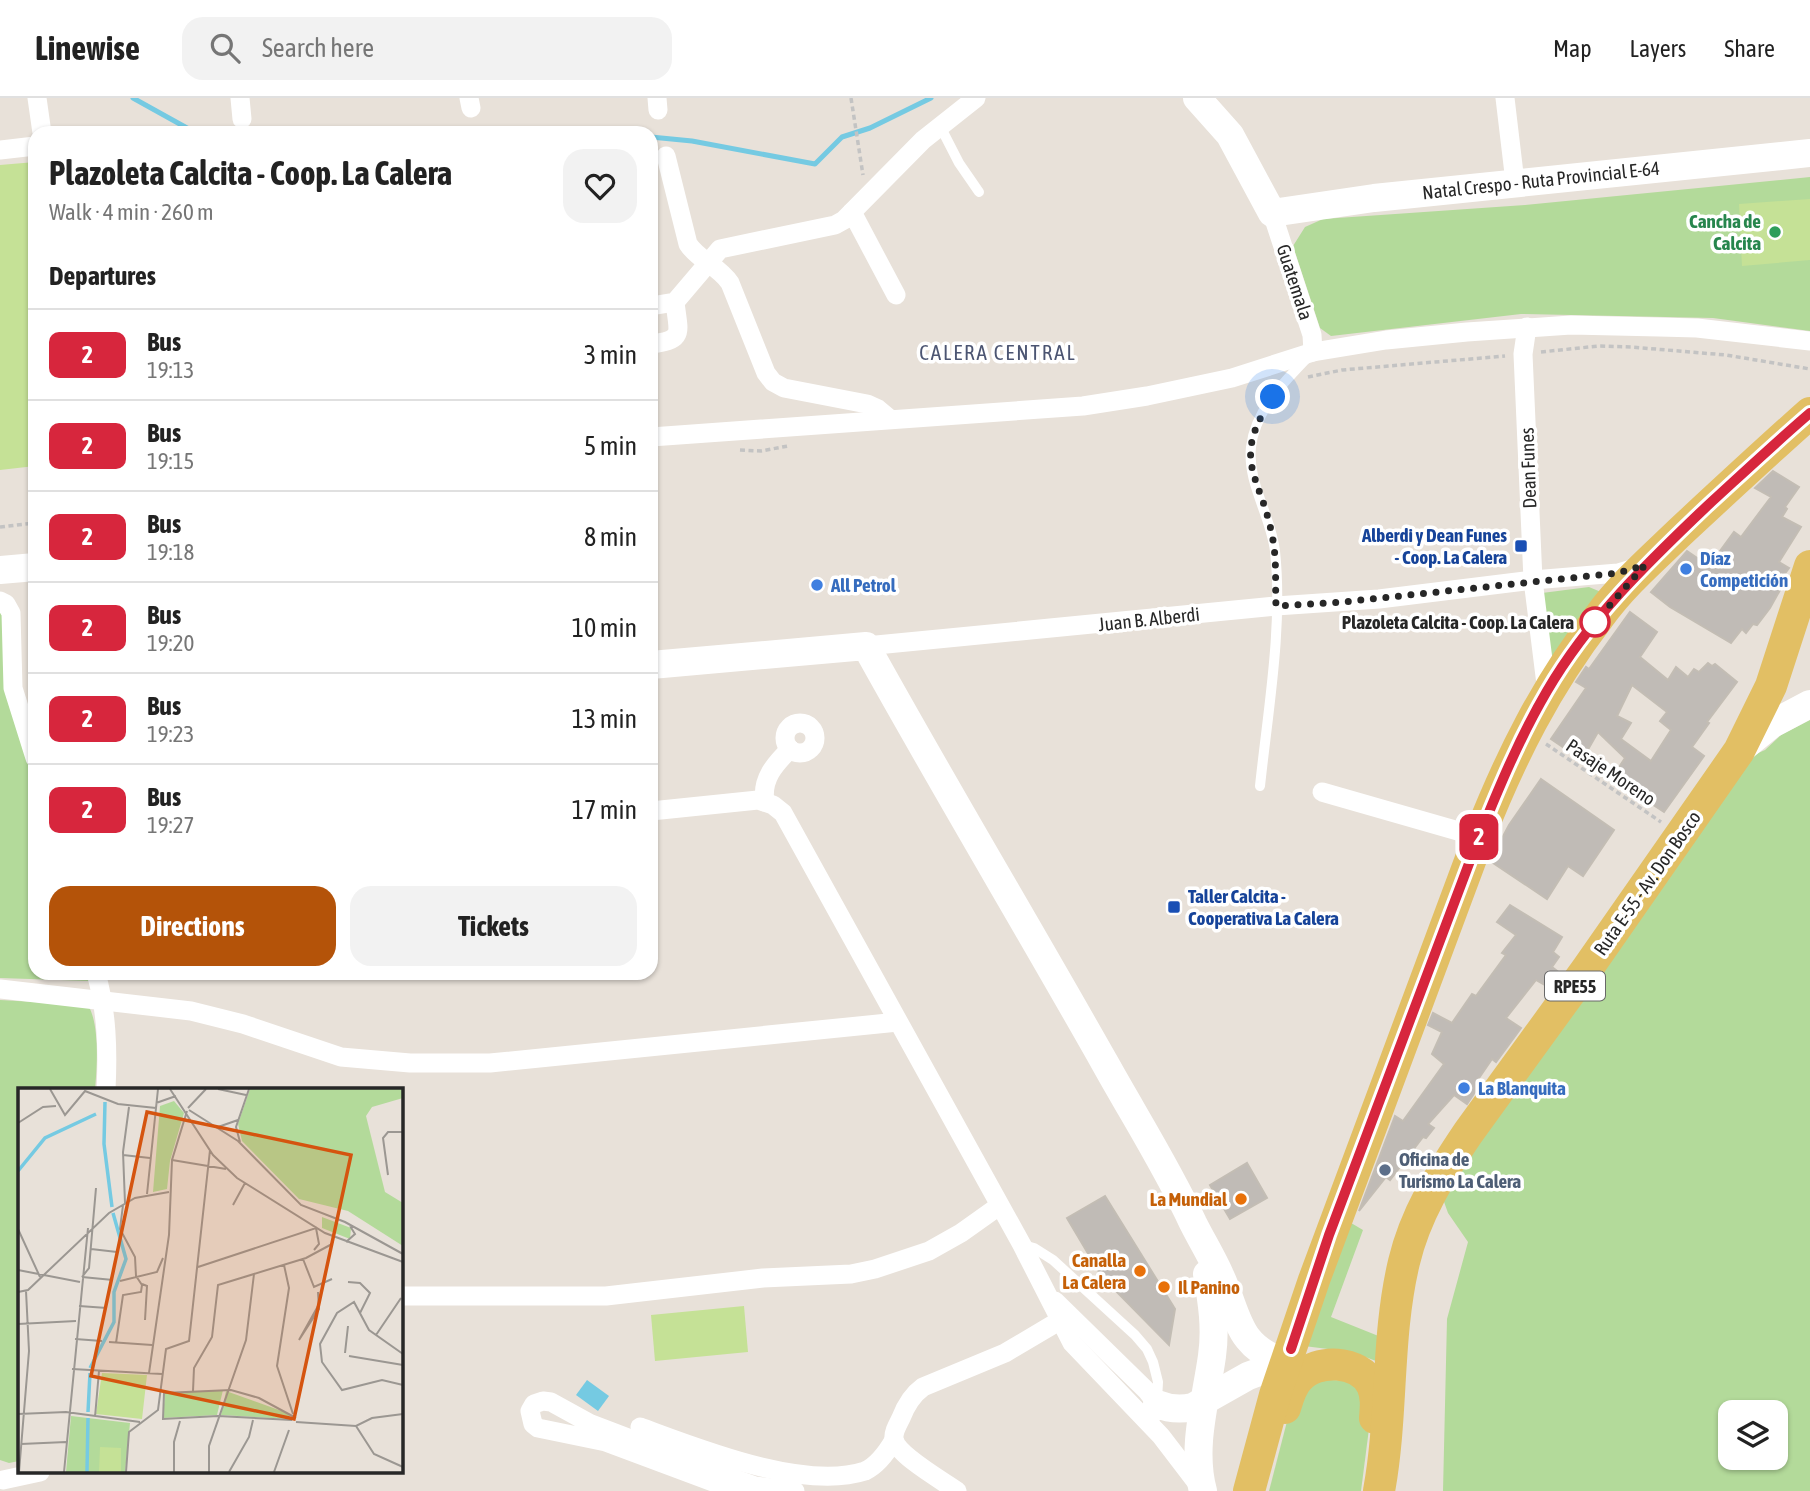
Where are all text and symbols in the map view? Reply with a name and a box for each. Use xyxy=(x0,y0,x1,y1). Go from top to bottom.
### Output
search box xyxy=(182,17,672,80)
text: Linewise xyxy=(35,29,140,67)
icon: search xyxy=(206,29,244,67)
text: Search here xyxy=(262,33,374,63)
text: Map xyxy=(1553,35,1592,62)
text: Layers xyxy=(1630,35,1686,62)
text: Share xyxy=(1724,35,1775,62)
button: heart xyxy=(563,149,637,223)
text: Plazoleta Calcita - Coop. La Calera xyxy=(49,154,452,192)
street label: Natal Crespo - Ruta Provincial E-64 xyxy=(1421,157,1661,203)
text: Walk · 4 min · 260 m xyxy=(49,199,213,225)
place label: Cancha de Calcita xyxy=(1689,210,1761,254)
marker: Cancha de Calcita xyxy=(1767,224,1783,240)
street label: Guatemala xyxy=(1272,241,1318,323)
text: Departures xyxy=(49,261,156,291)
text: Bus xyxy=(147,327,181,357)
text: 3 min xyxy=(584,340,637,370)
district label: CALERA CENTRAL xyxy=(919,340,1077,364)
text: 2 xyxy=(82,341,93,368)
text: 19:13 xyxy=(147,357,194,383)
your location xyxy=(1255,379,1290,414)
text: Bus xyxy=(147,418,181,448)
street label: Dean Funes xyxy=(1516,427,1540,509)
text: 5 min xyxy=(584,431,637,461)
text: 2 xyxy=(82,432,93,459)
text: 19:15 xyxy=(147,448,194,474)
text: Bus xyxy=(147,509,181,539)
text: 8 min xyxy=(584,522,637,552)
text: 2 xyxy=(82,523,93,550)
place label: Alberdi y Dean Funes - Coop. La Calera xyxy=(1361,524,1507,568)
marker: Alberdi y Dean Funes - Coop. La Calera xyxy=(1513,538,1529,554)
text: 19:18 xyxy=(147,539,194,565)
place label: Díaz Competición xyxy=(1700,547,1788,591)
marker: Díaz Competición xyxy=(1678,561,1694,577)
place label: All Petrol xyxy=(830,574,897,596)
marker: All Petrol xyxy=(809,577,825,593)
text: Bus xyxy=(147,600,181,630)
street label: Juan B. Alberdi xyxy=(1097,603,1201,635)
marker: Plazoleta Calcita - Coop. La Calera xyxy=(1580,607,1610,637)
place label: Plazoleta Calcita - Coop. La Calera xyxy=(1342,611,1574,633)
text: 10 min xyxy=(572,613,637,643)
text: 2 xyxy=(82,614,93,641)
text: 19:20 xyxy=(147,630,194,656)
text: Bus xyxy=(147,691,181,721)
text: 13 min xyxy=(572,704,637,734)
text: 2 xyxy=(82,705,93,732)
text: 19:23 xyxy=(147,721,194,747)
street label: Pasaje Moreno xyxy=(1562,734,1660,810)
text: Bus xyxy=(147,782,181,812)
text: 17 min xyxy=(572,795,637,825)
text: 2 xyxy=(82,796,93,823)
street label: Ruta E-55 - Av. Don Bosco xyxy=(1589,807,1705,959)
text: 19:27 xyxy=(147,812,194,838)
line badge: 2 xyxy=(1456,814,1502,860)
text: 2 xyxy=(1473,823,1485,850)
place label: Taller Calcita - Cooperativa La Calera xyxy=(1188,885,1339,929)
button: Directions xyxy=(49,886,336,966)
button: Tickets xyxy=(350,886,637,966)
marker: Taller Calcita - Cooperativa La Calera xyxy=(1166,899,1182,915)
road number: RPE55 xyxy=(1545,972,1605,1001)
place label: La Blanquita xyxy=(1478,1077,1566,1099)
marker: La Blanquita xyxy=(1456,1080,1472,1096)
inset map xyxy=(18,1088,402,1474)
place label: Oficina de Turismo La Calera xyxy=(1399,1148,1521,1192)
marker: Oficina de Turismo La Calera xyxy=(1377,1162,1393,1178)
place label: La Mundial xyxy=(1150,1188,1228,1210)
marker: La Mundial xyxy=(1233,1191,1249,1207)
place label: Canalla La Calera xyxy=(1062,1249,1126,1293)
marker: Canalla La Calera xyxy=(1132,1263,1148,1279)
place label: Il Panino xyxy=(1178,1276,1240,1298)
marker: Il Panino xyxy=(1156,1279,1172,1295)
map controls xyxy=(1718,1400,1788,1470)
button: layers xyxy=(1718,1400,1788,1470)

